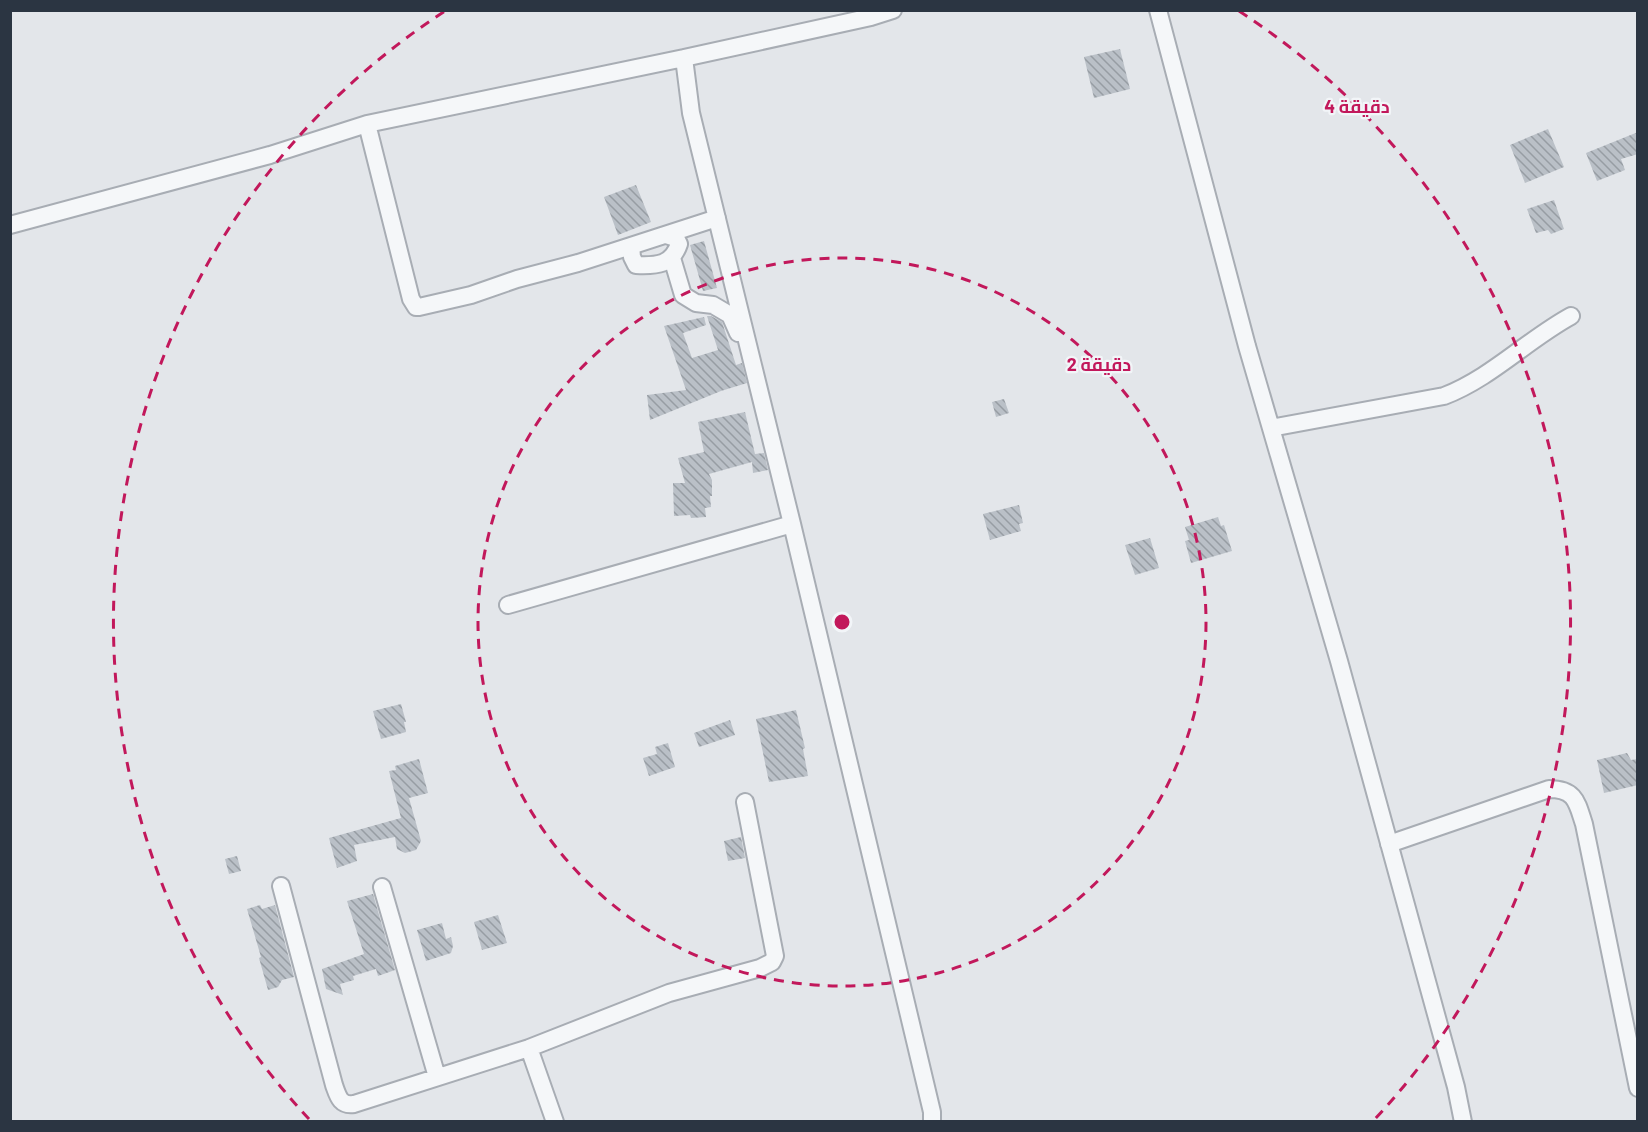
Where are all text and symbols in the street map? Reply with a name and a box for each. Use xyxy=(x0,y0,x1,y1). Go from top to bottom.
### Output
text: 4 دقيقة xyxy=(1324,95,1390,117)
text: 2 دقيقة xyxy=(1067,353,1131,375)
centre of rings xyxy=(832,612,852,632)

